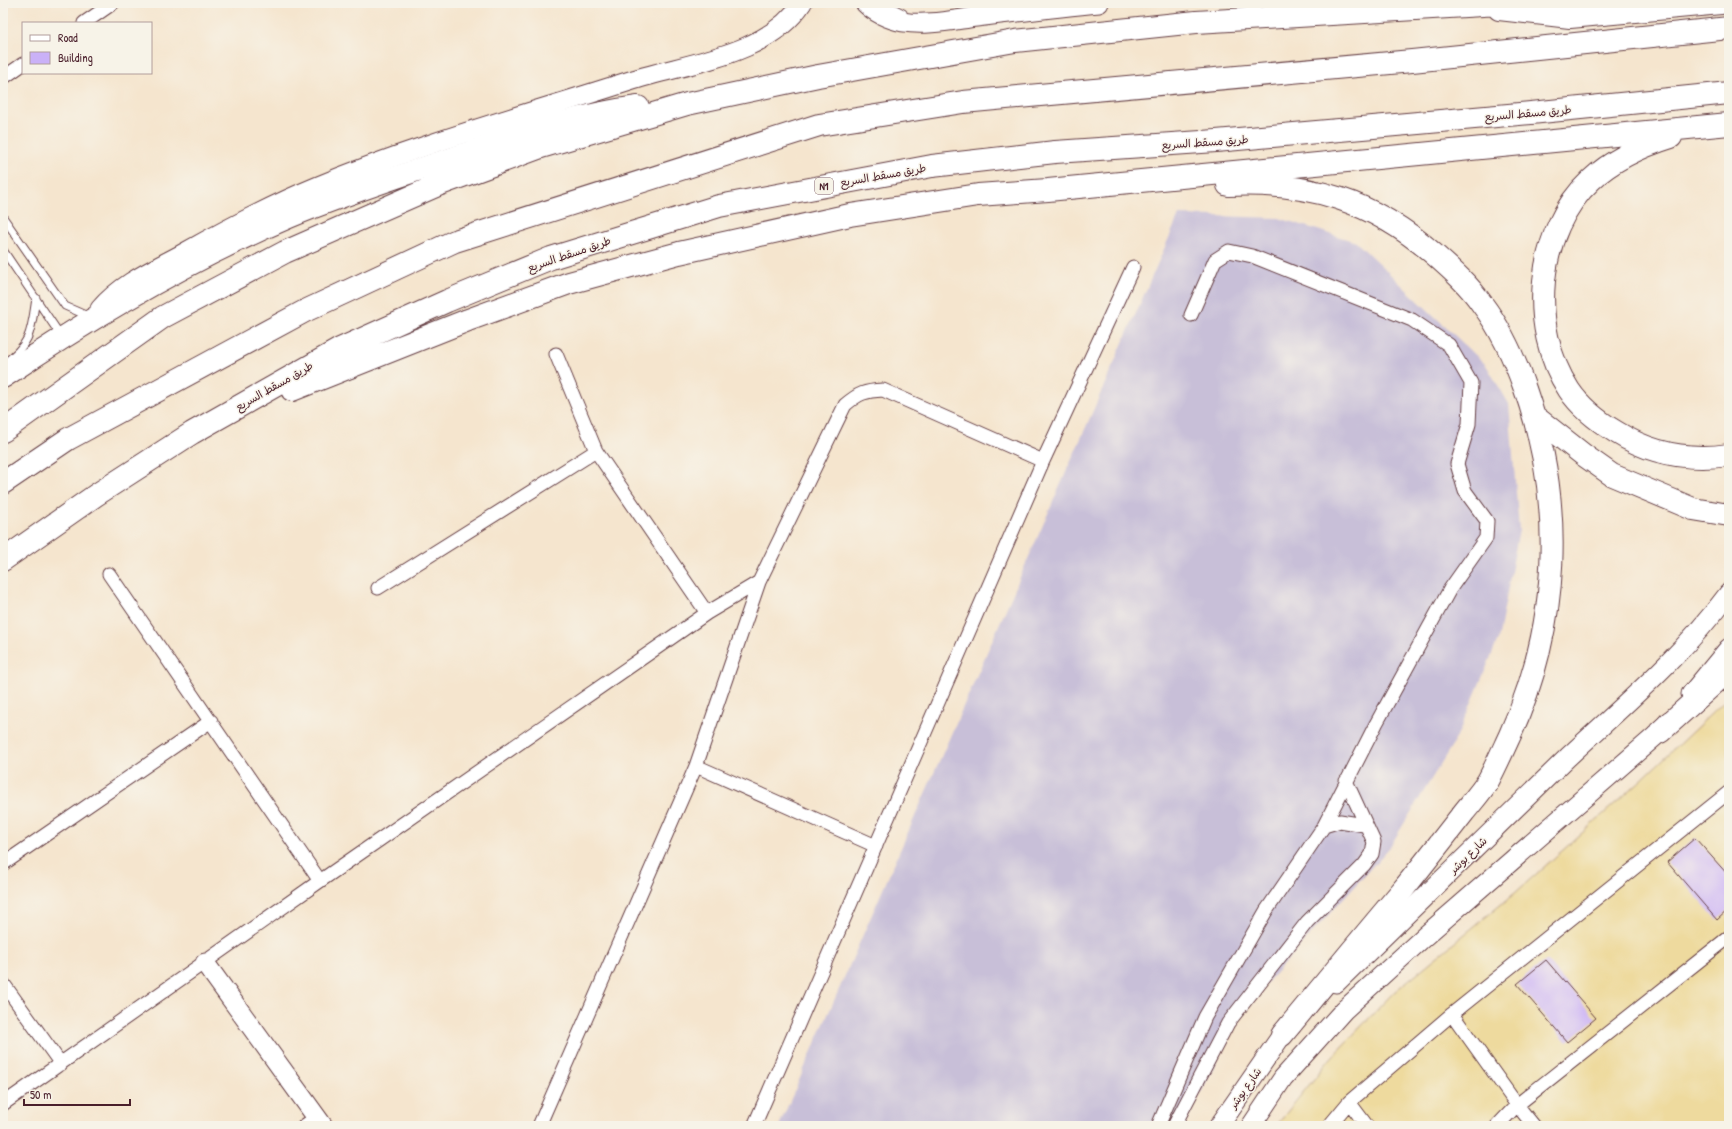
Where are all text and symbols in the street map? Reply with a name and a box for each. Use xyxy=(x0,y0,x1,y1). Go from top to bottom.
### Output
legend xyxy=(22,22,152,74)
text: Road xyxy=(58,29,78,46)
text: Building xyxy=(58,49,93,66)
street label: طريق مسقط السريع xyxy=(1484,102,1572,126)
street label: طريق مسقط السريع xyxy=(1161,132,1249,154)
street label: طريق مسقط السريع xyxy=(839,161,928,191)
road number: N1 xyxy=(815,178,833,194)
street label: طريق مسقط السريع xyxy=(525,233,613,277)
street label: طريق مسقط السريع xyxy=(233,358,316,416)
street label: شارع بوشر xyxy=(1445,834,1491,879)
street label: شارع بوشر xyxy=(1225,1065,1266,1113)
scale bar xyxy=(24,1081,130,1107)
text: 50 m xyxy=(30,1086,51,1103)

